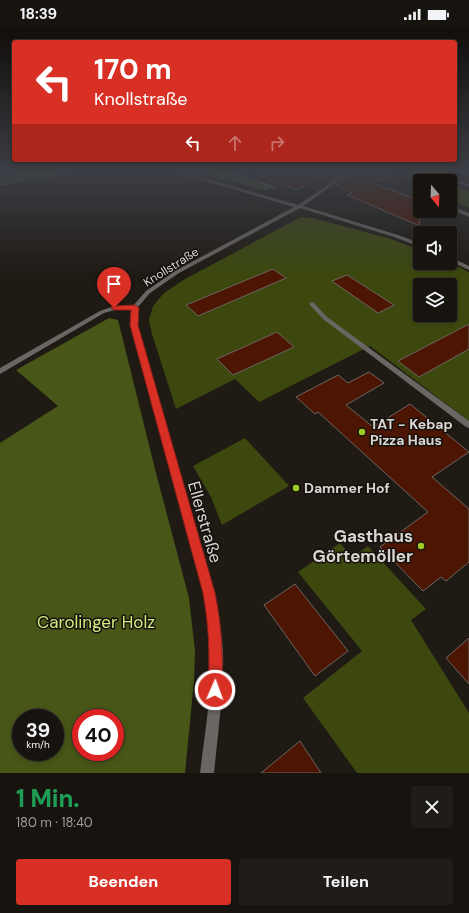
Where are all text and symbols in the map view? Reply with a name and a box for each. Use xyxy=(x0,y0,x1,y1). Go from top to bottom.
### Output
text: 18:39 xyxy=(20,4,57,24)
text: 170 m xyxy=(94,51,172,88)
icon: left xyxy=(28,56,80,108)
text: Knollstraße xyxy=(94,87,188,111)
icon: left xyxy=(182,132,204,154)
icon: ahead xyxy=(224,132,246,154)
icon: right xyxy=(266,132,288,154)
north arrow xyxy=(413,174,457,218)
map controls xyxy=(413,174,457,322)
button: sound xyxy=(413,226,457,270)
street label: Knollstraße xyxy=(140,244,202,290)
pin xyxy=(97,267,131,308)
icon: arrive xyxy=(103,273,125,295)
button: layers xyxy=(413,278,457,322)
place label: TAT - Kebap Pizza Haus xyxy=(370,415,453,449)
marker: TAT - Kebap Pizza Haus xyxy=(357,427,367,437)
street label: Ellerstraße xyxy=(183,479,227,565)
place label: Dammer Hof xyxy=(304,479,390,497)
marker: Dammer Hof xyxy=(291,483,301,493)
place label: Gasthaus Görtemöller xyxy=(312,525,413,567)
marker: Gasthaus Görtemöller xyxy=(416,541,426,551)
park label: Carolinger Holz xyxy=(37,611,155,633)
position arrow xyxy=(194,669,236,711)
speed limit sign: 40 xyxy=(72,709,124,761)
text: 39 xyxy=(26,717,50,743)
text: km/h xyxy=(26,738,50,751)
text: 1 Min. xyxy=(16,783,80,814)
button: close xyxy=(411,786,453,828)
text: 180 m · 18:40 xyxy=(16,814,93,831)
button: Beenden xyxy=(16,859,231,905)
button: Teilen xyxy=(239,859,453,905)

